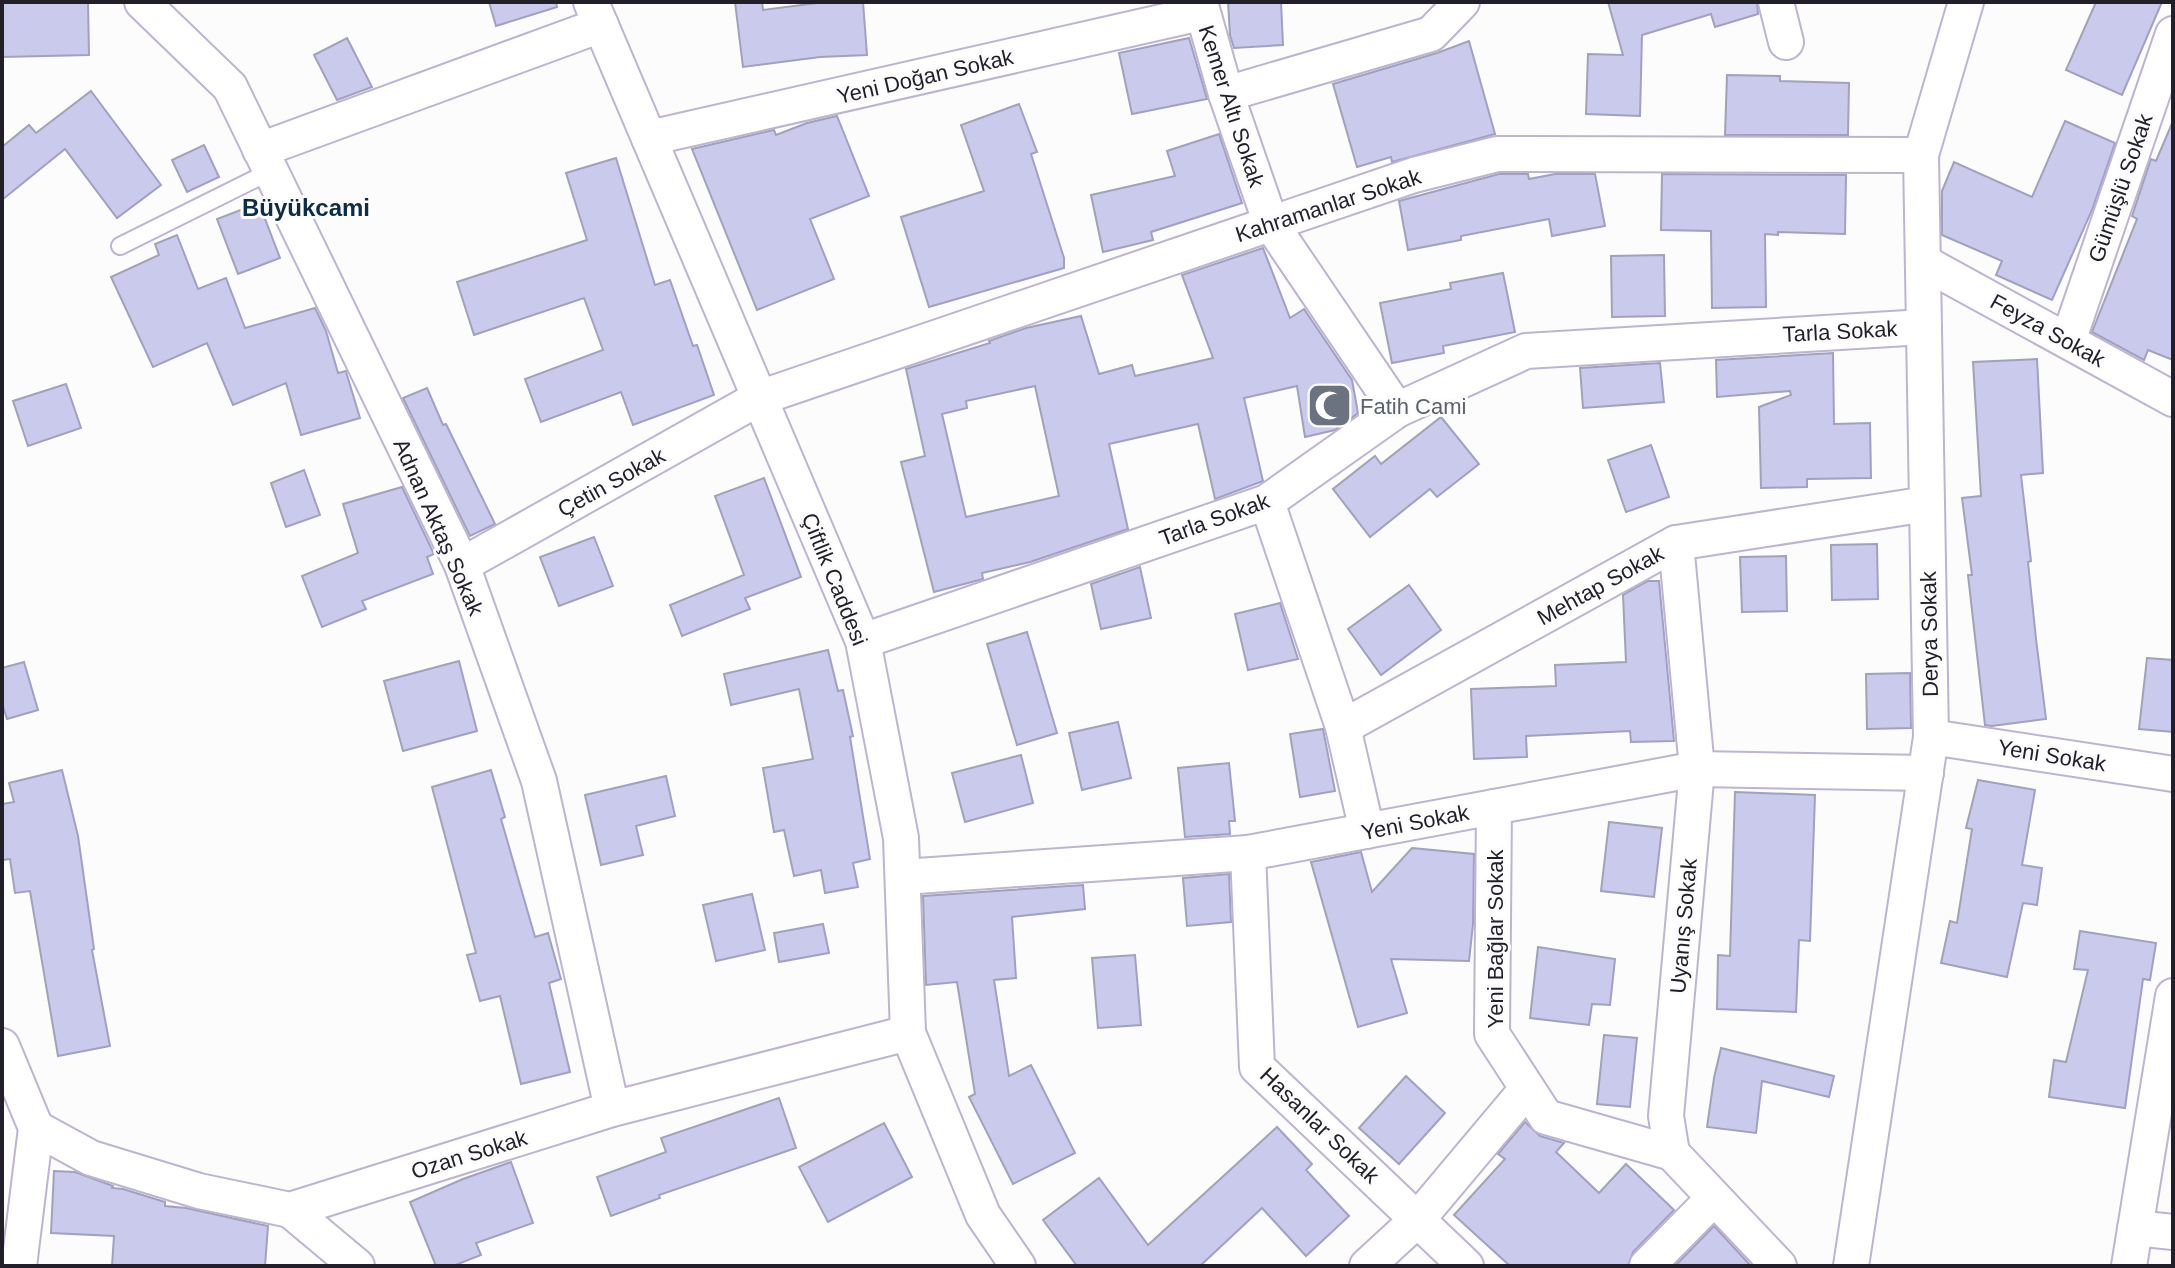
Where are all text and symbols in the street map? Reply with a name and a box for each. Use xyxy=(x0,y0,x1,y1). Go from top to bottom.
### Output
street label: Kemer Altı Sokak xyxy=(1194,22,1270,191)
street label: Yeni Doğan Sokak xyxy=(835,44,1017,109)
street label: Gümüşlü Sokak xyxy=(2083,110,2158,266)
street label: Kahramanlar Sokak xyxy=(1232,163,1425,247)
district label: Büyükcami xyxy=(242,194,370,221)
street label: Feyza Sokak xyxy=(1986,289,2110,373)
street label: Tarla Sokak xyxy=(1782,316,1899,347)
mosque icon: Fatih Cami xyxy=(1305,382,1353,430)
place label: Fatih Cami xyxy=(1360,394,1466,419)
street label: Adnan Aktaş Sokak xyxy=(388,435,489,620)
street label: Çetin Sokak xyxy=(553,442,670,522)
street label: Tarla Sokak xyxy=(1156,488,1273,551)
street label: Çiftlik Caddesi xyxy=(797,509,872,649)
street label: Mehtap Sokak xyxy=(1533,540,1669,630)
street label: Derya Sokak xyxy=(1916,570,1943,697)
street label: Yeni Sokak xyxy=(1996,735,2109,777)
street label: Yeni Sokak xyxy=(1359,800,1472,845)
street label: Yeni Bağlar Sokak xyxy=(1483,849,1508,1028)
street label: Uyanış Sokak xyxy=(1665,856,1702,995)
street label: Hasanlar Sokak xyxy=(1255,1062,1385,1189)
street label: Ozan Sokak xyxy=(408,1125,531,1184)

